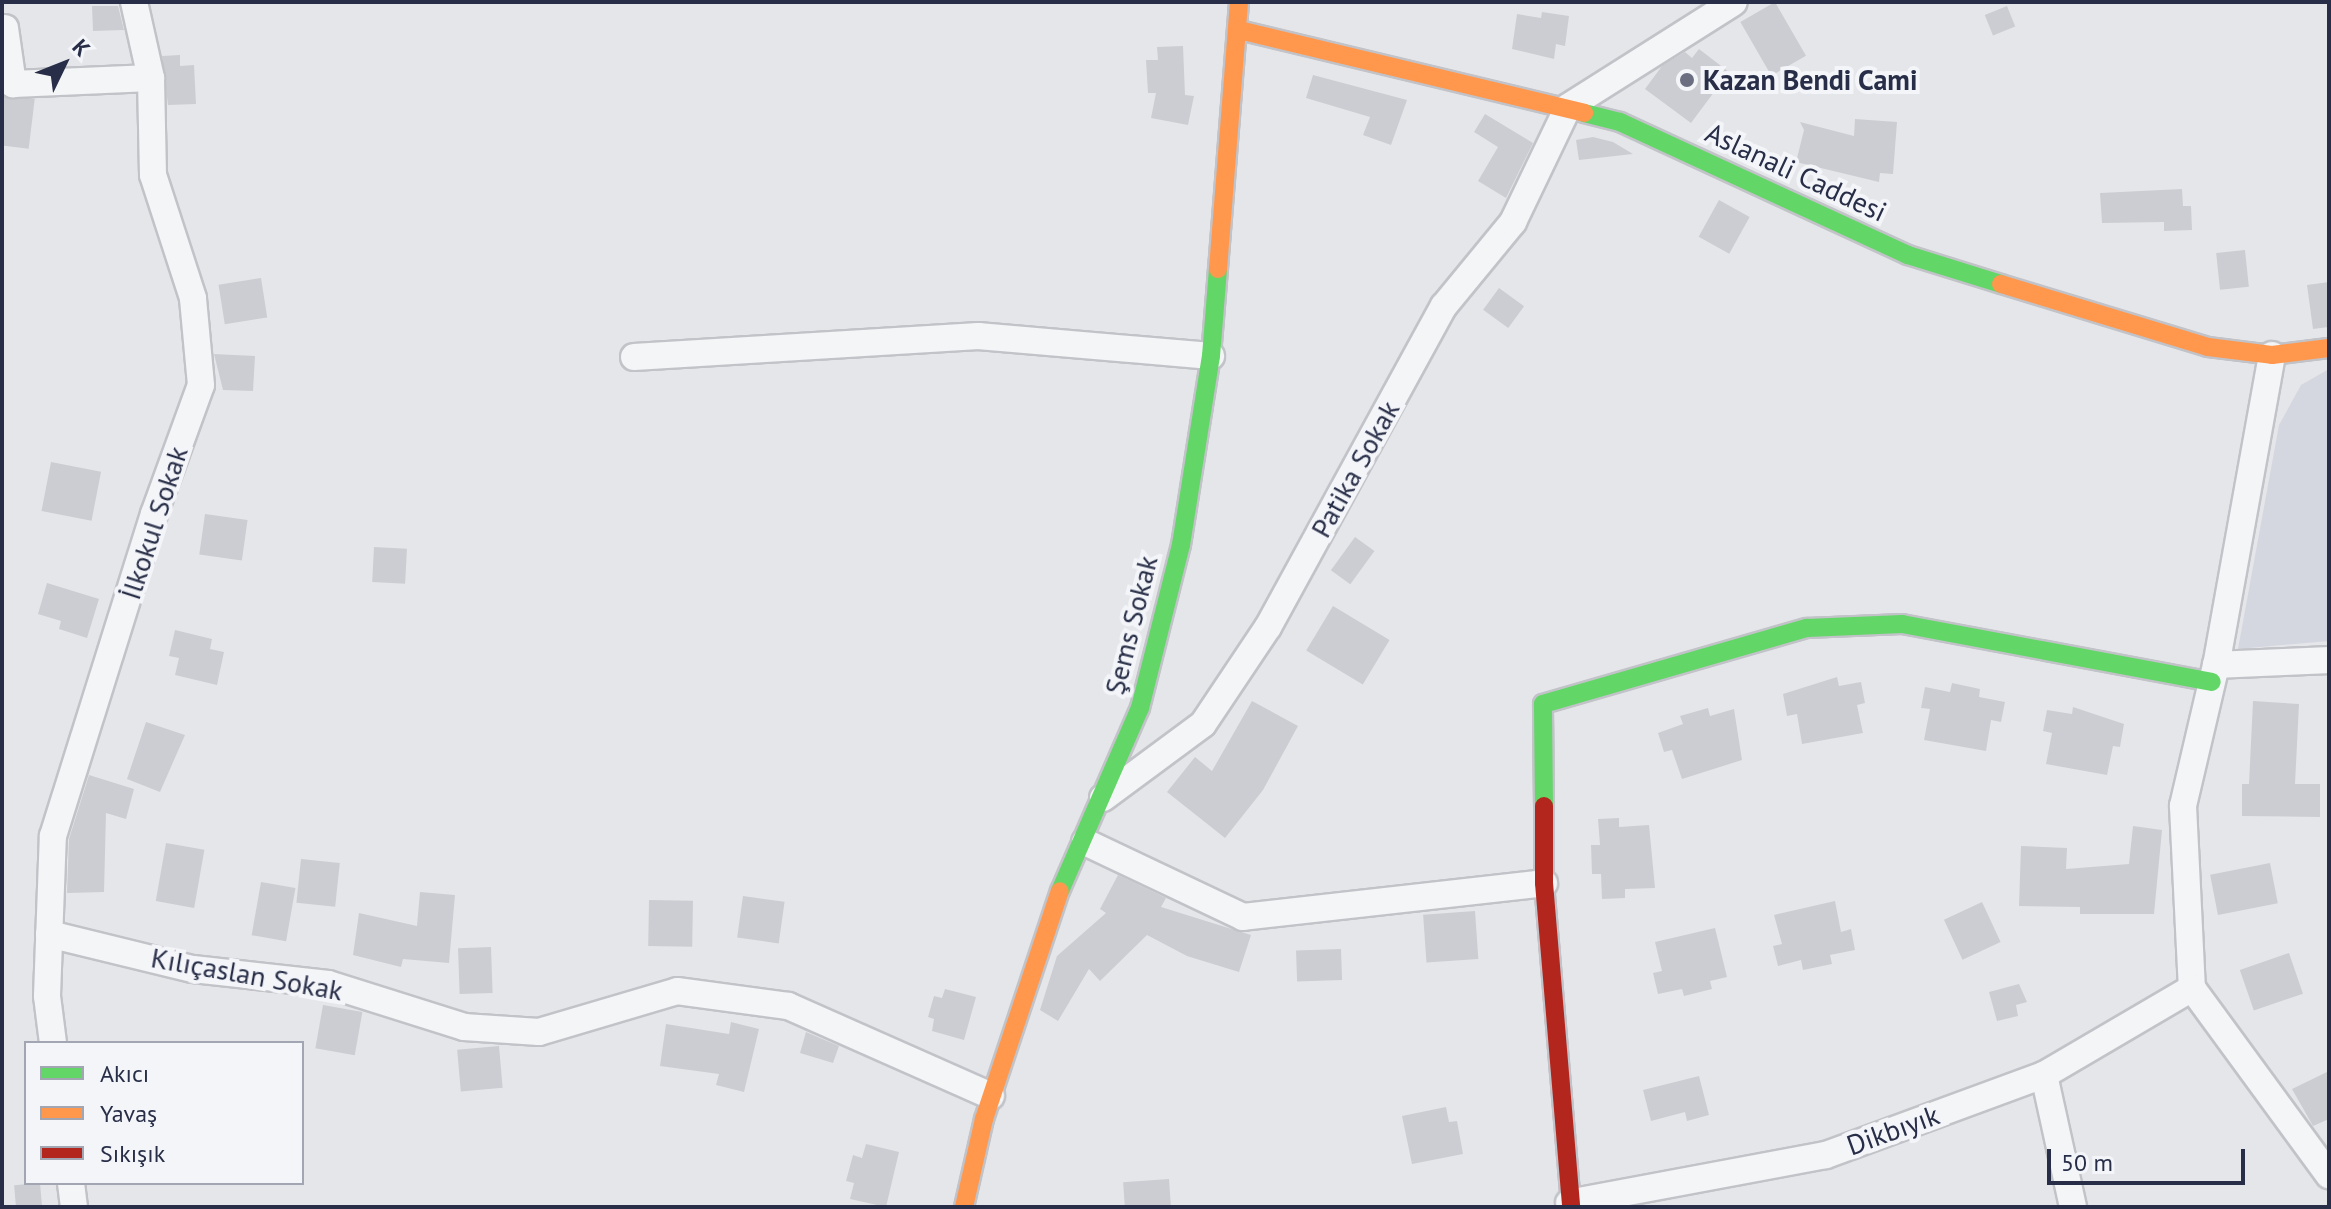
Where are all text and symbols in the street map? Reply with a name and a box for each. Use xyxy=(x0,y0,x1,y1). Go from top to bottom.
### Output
north arrow xyxy=(24,24,104,104)
text: K xyxy=(67,33,96,62)
place label: Kazan Bendi Cami xyxy=(1703,63,1918,97)
marker: Kazan Bendi Cami xyxy=(1678,71,1696,89)
street label: Aslanali Caddesi xyxy=(1700,115,1892,229)
street label: Patika Sokak xyxy=(1304,395,1406,543)
street label: İlkokul Sokak xyxy=(113,442,195,604)
street label: Şems Sokak xyxy=(1098,552,1164,698)
street label: Kılıçaslan Sokak xyxy=(149,941,345,1007)
legend xyxy=(24,1041,304,1185)
text: Akıcı xyxy=(100,1058,149,1089)
text: Yavaş xyxy=(100,1098,157,1129)
street label: Dikbıyık xyxy=(1842,1098,1944,1162)
scale bar xyxy=(2051,1133,2249,1183)
text: Sıkışık xyxy=(100,1138,165,1169)
text: 50 m xyxy=(2061,1147,2113,1178)

